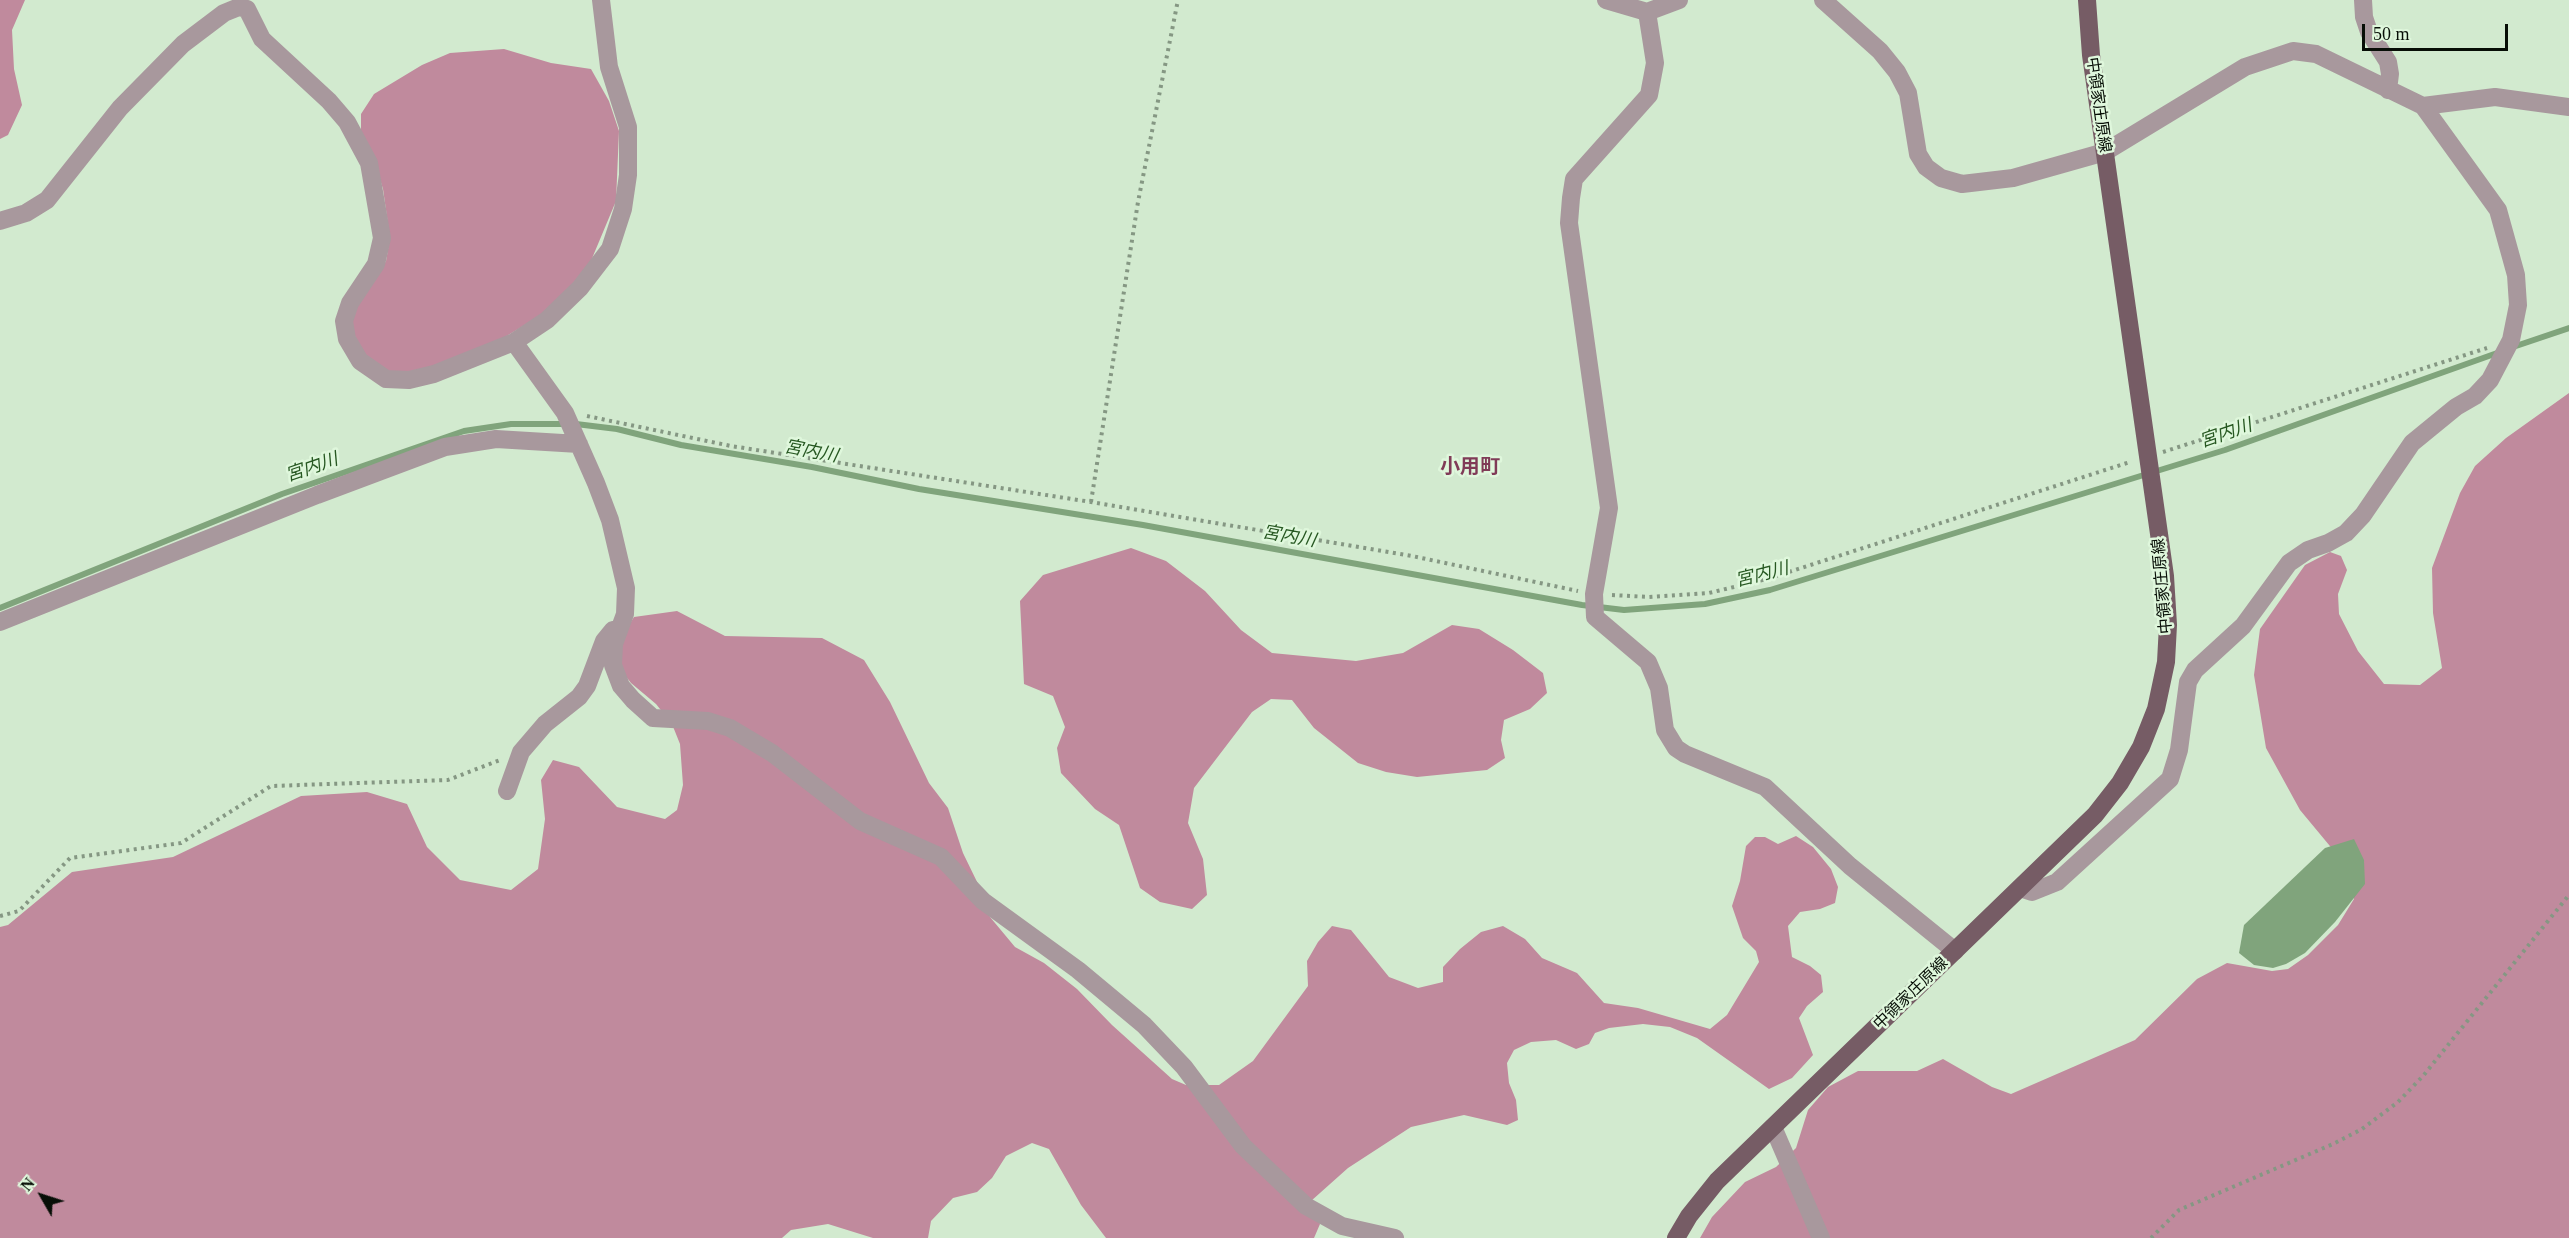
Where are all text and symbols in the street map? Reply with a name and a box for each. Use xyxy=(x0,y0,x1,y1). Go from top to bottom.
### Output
scale bar xyxy=(2365,12,2510,50)
text: 50 m xyxy=(2373,24,2410,44)
street label: 中領家庄原線 xyxy=(2082,56,2114,154)
water label: 宮内川 xyxy=(2197,415,2255,453)
water label: 宮内川 xyxy=(782,436,840,468)
water label: 宮内川 xyxy=(283,449,341,487)
district label: 小用町 xyxy=(1440,456,1500,480)
water label: 宮内川 xyxy=(1261,522,1317,552)
street label: 中領家庄原線 xyxy=(2149,537,2177,635)
water label: 宮内川 xyxy=(1733,558,1791,592)
street label: 中領家庄原線 xyxy=(1870,954,1952,1034)
north arrow xyxy=(12,1166,72,1226)
text: N xyxy=(17,1175,38,1194)

